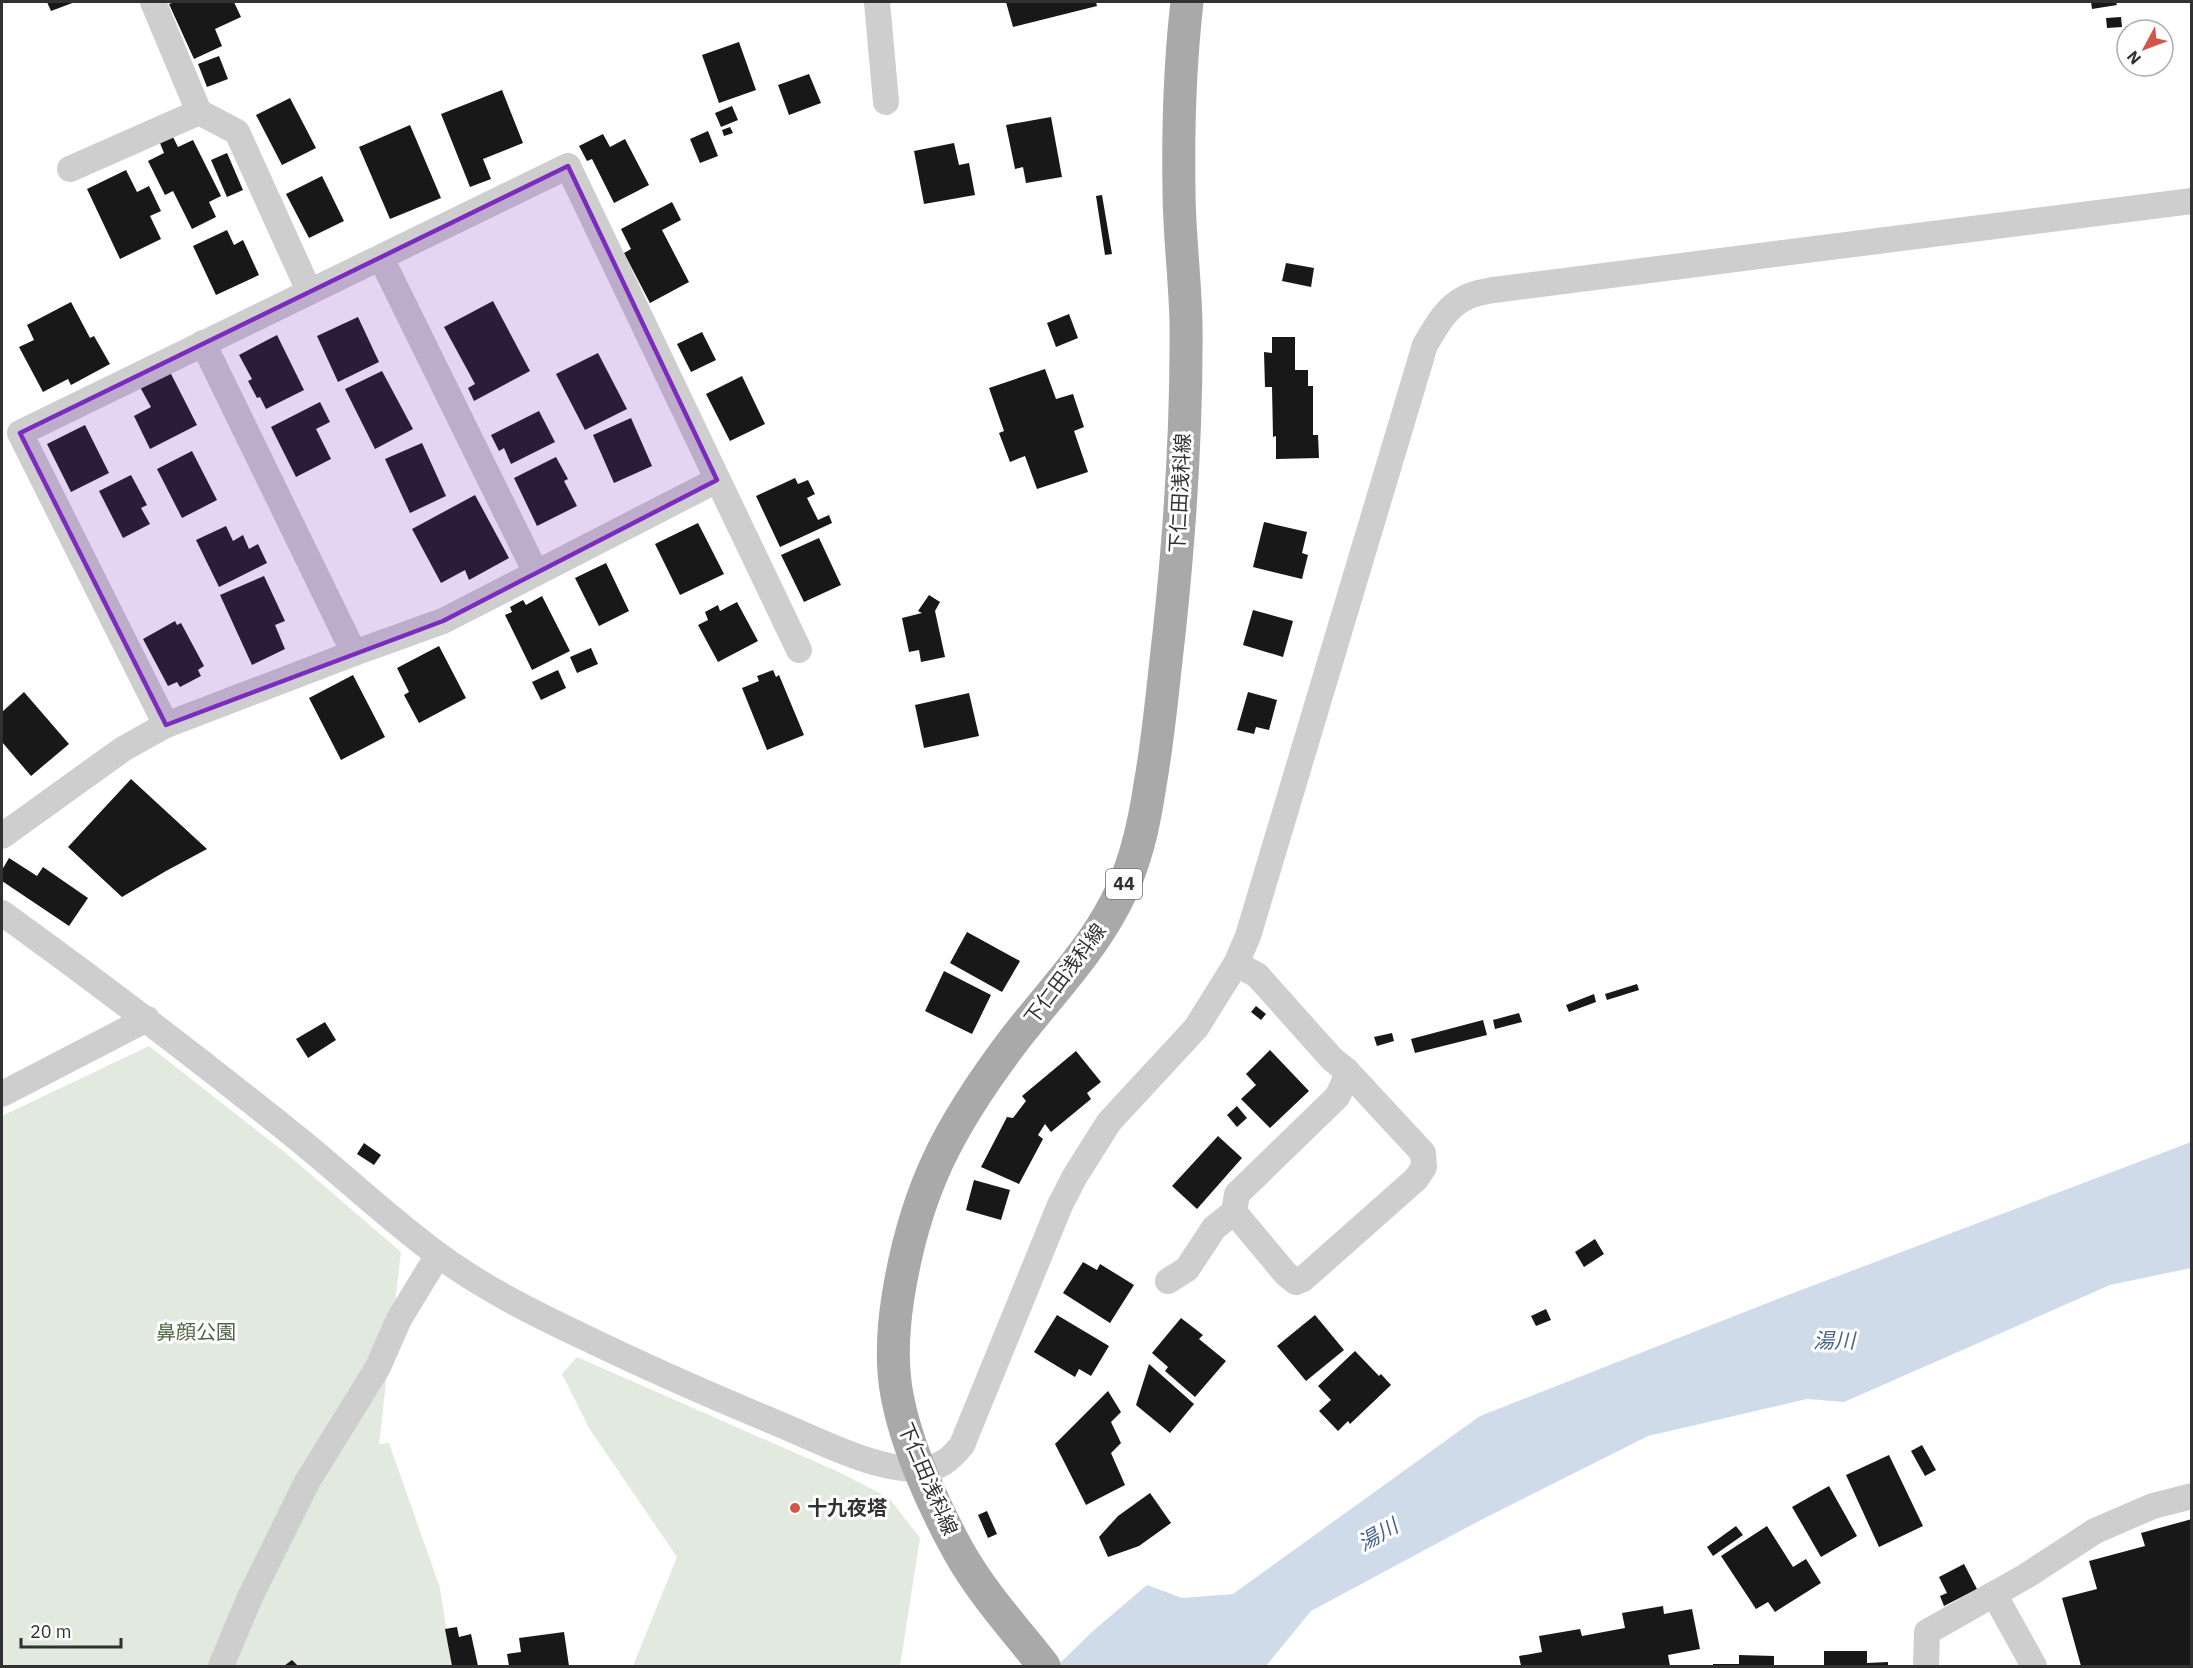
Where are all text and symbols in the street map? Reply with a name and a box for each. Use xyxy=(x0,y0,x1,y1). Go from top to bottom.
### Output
north arrow xyxy=(2115,18,2175,78)
text: N xyxy=(2122,47,2145,69)
street label: 下仁田浅科線 xyxy=(1163,432,1196,554)
road number: 44 xyxy=(1106,869,1142,899)
street label: 下仁田浅科線 xyxy=(1018,918,1111,1030)
park label: 鼻顔公園 xyxy=(156,1318,236,1345)
water label: 湯川 xyxy=(1813,1326,1857,1354)
street label: 下仁田浅科線 xyxy=(893,1418,964,1539)
place label: 十九夜塔 xyxy=(807,1494,887,1521)
marker: 十九夜塔 xyxy=(788,1501,802,1515)
water label: 湯川 xyxy=(1352,1511,1404,1557)
scale bar xyxy=(21,1611,122,1649)
text: 20 m xyxy=(30,1620,72,1643)

